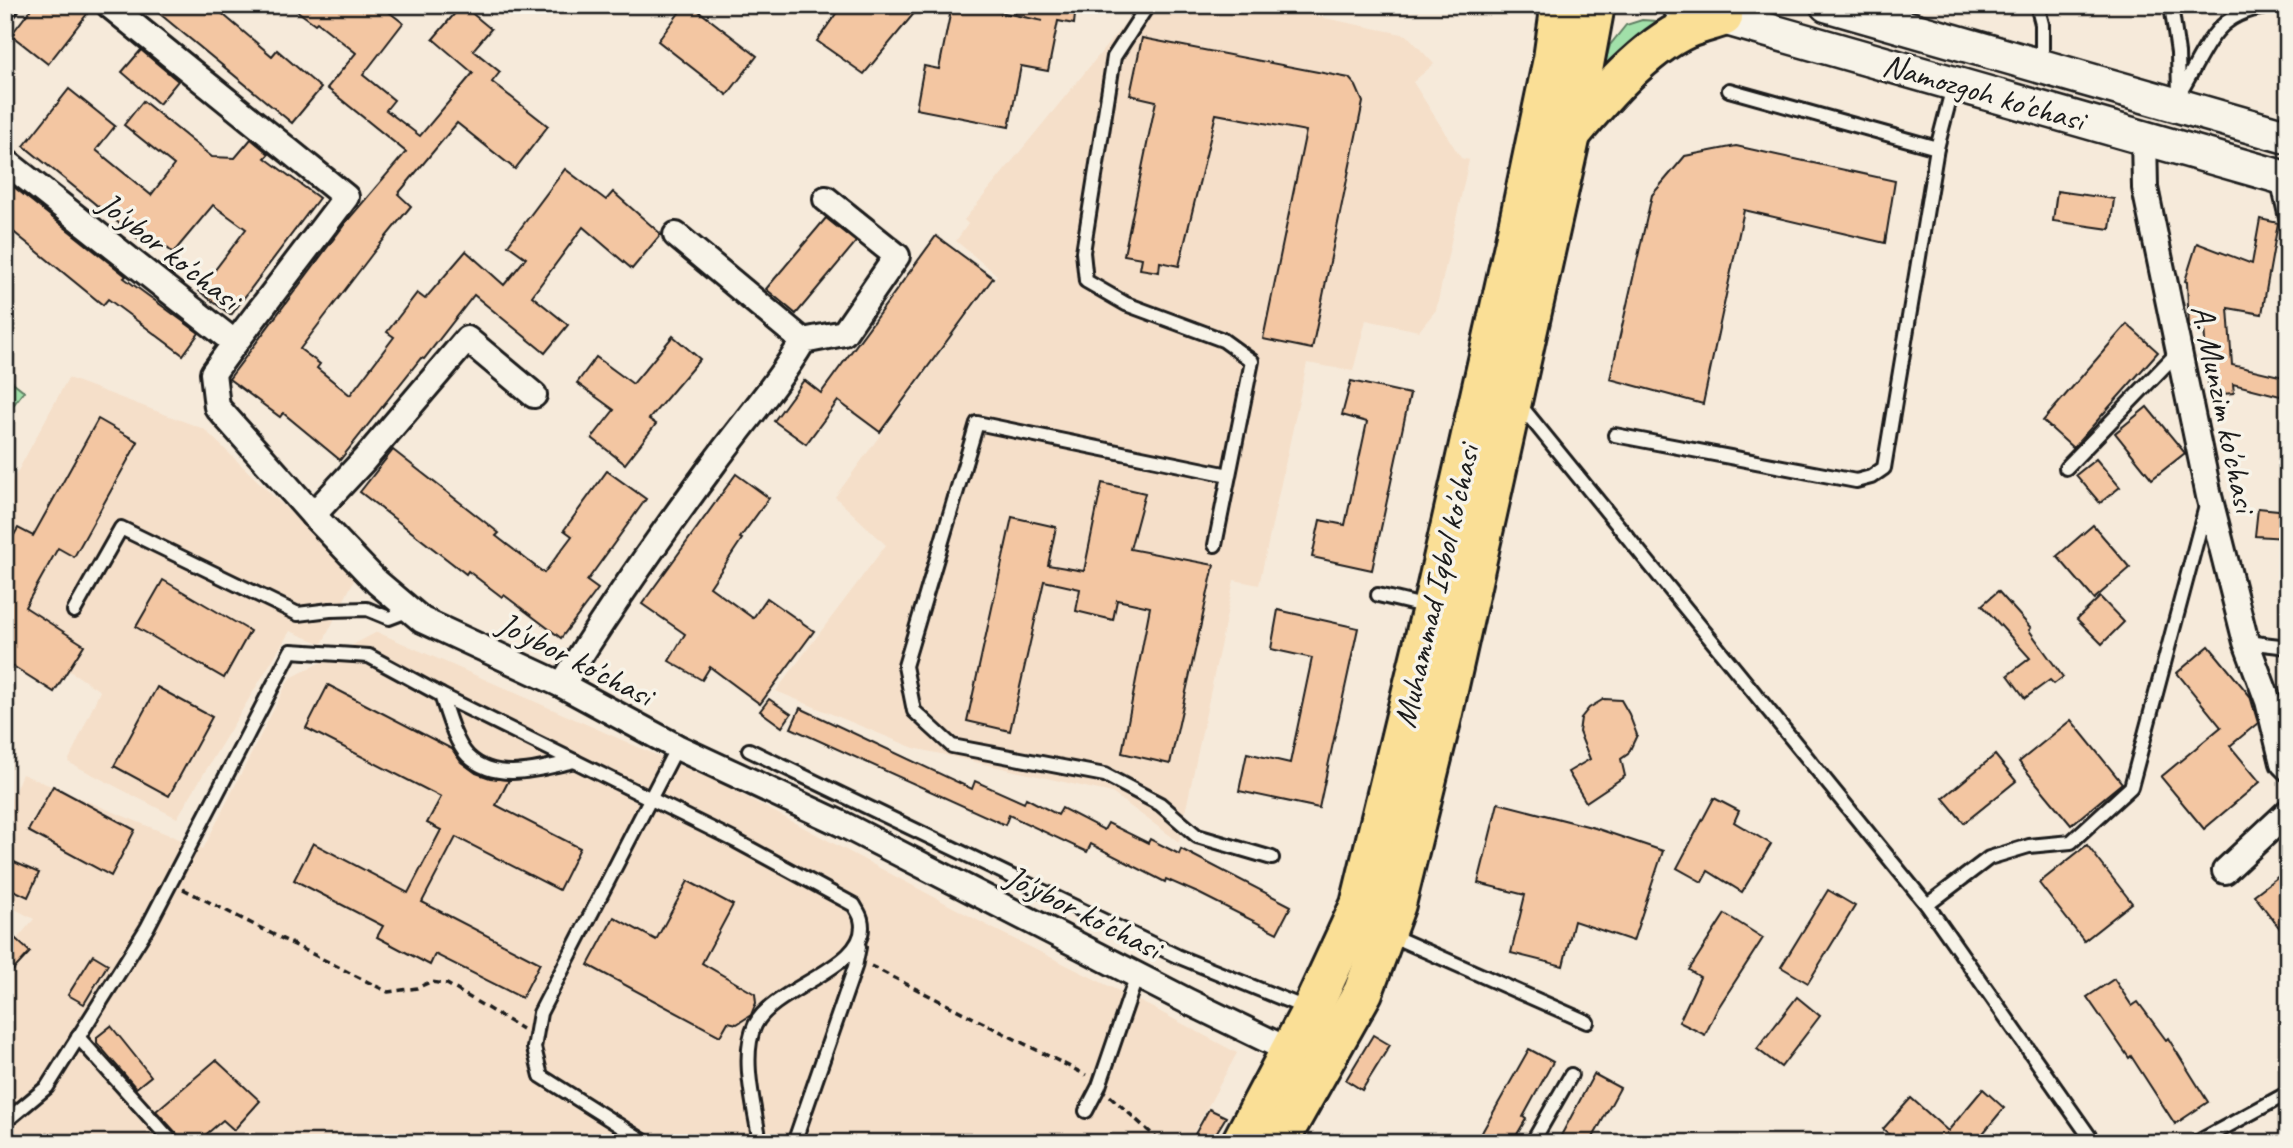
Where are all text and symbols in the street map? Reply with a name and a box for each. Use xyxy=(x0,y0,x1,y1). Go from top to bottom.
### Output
street label: Namozgoh ko'chasi xyxy=(1878,43,2093,142)
street label: Jo'ybor ko'chasi xyxy=(88,181,252,322)
street label: A. Munzim ko'chasi xyxy=(2182,301,2267,519)
street label: Muhammad Iqbol ko'chasi xyxy=(1383,437,1490,732)
street label: Jo'ybor ko'chasi xyxy=(489,601,664,718)
street label: Jo'ybor ko'chasi xyxy=(997,854,1172,971)

